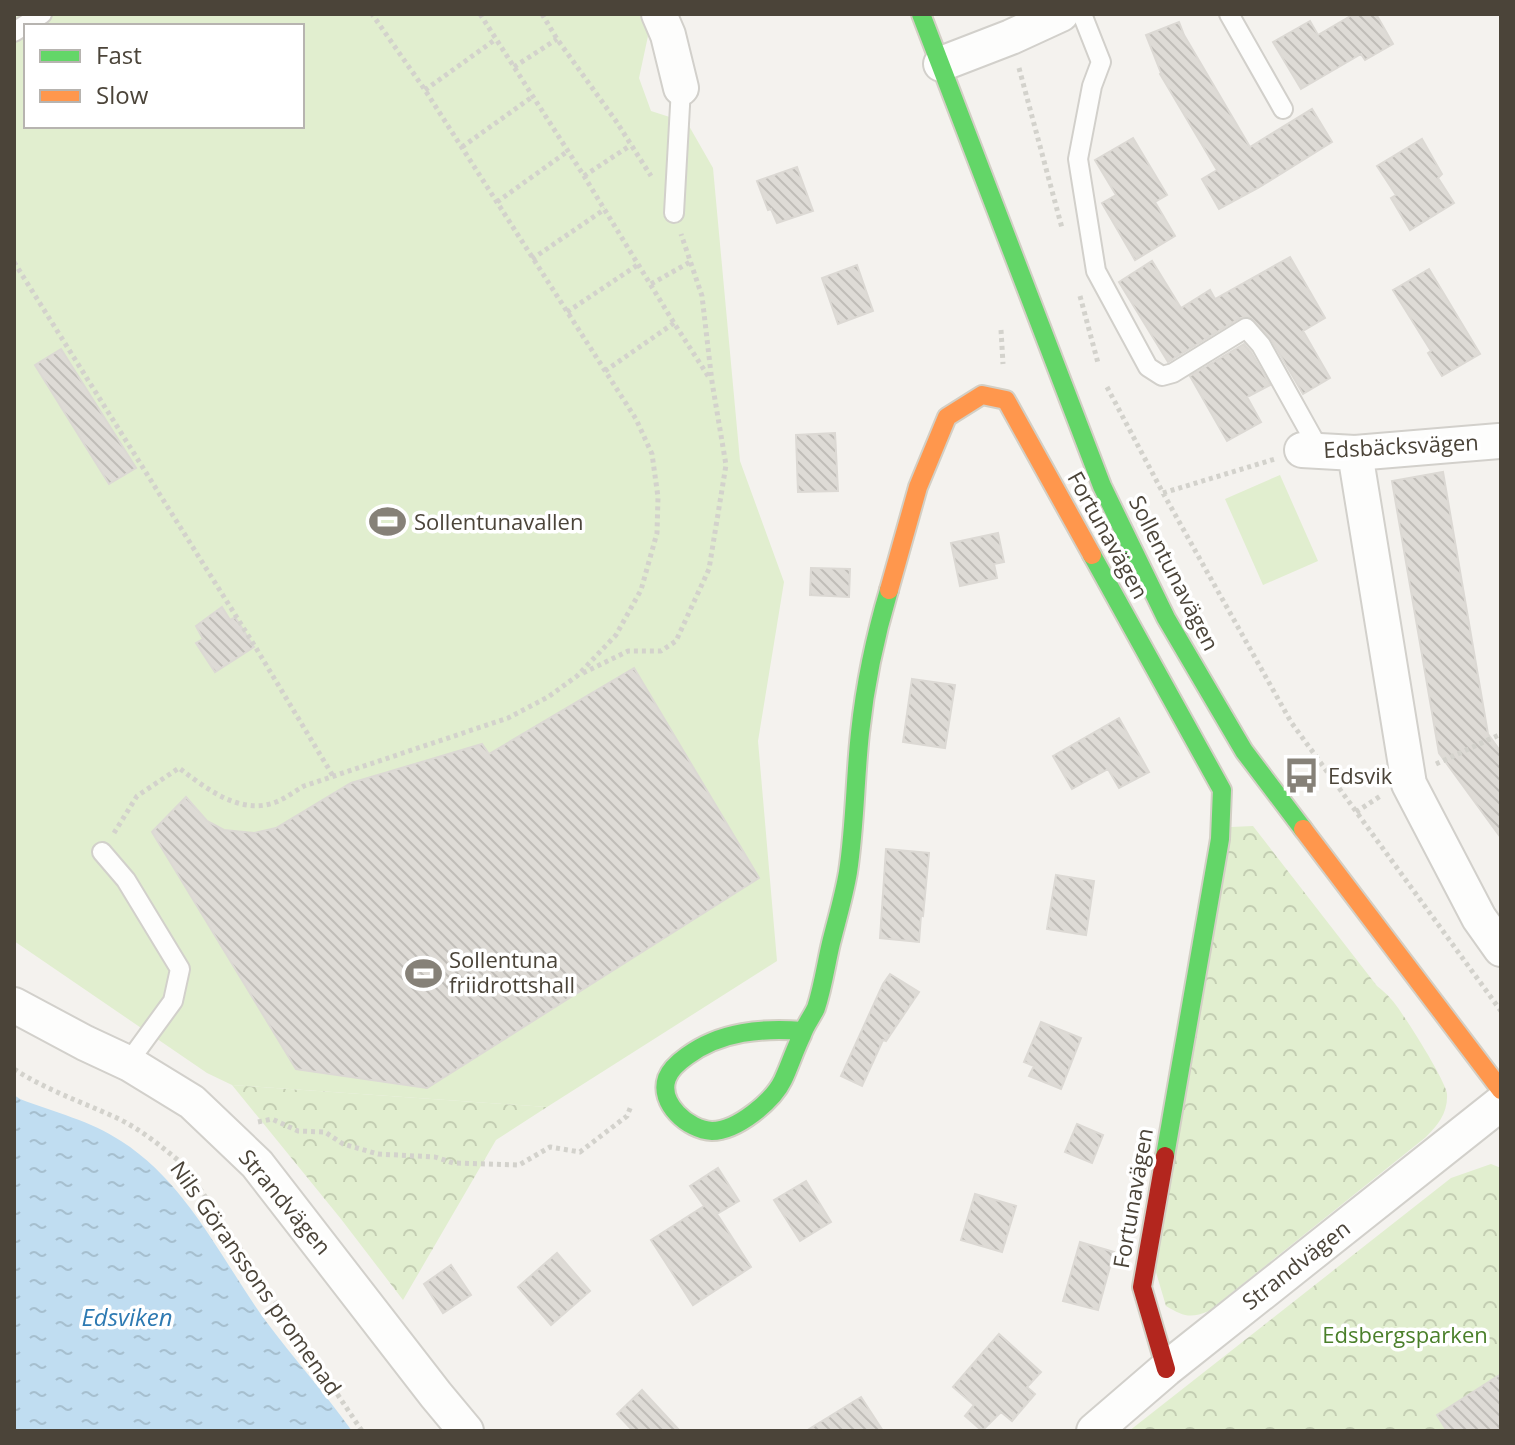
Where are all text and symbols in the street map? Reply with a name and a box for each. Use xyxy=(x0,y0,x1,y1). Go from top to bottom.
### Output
legend xyxy=(24,24,304,128)
text: Fast xyxy=(96,38,142,71)
text: Slow xyxy=(96,78,149,111)
street label: Edsbäcksvägen xyxy=(1323,426,1479,464)
street label: Fortunavägen xyxy=(1061,465,1156,604)
street label: Sollentunavägen xyxy=(1123,490,1227,655)
sports icon: Sollentunavallen xyxy=(369,503,407,541)
place label: Sollentunavallen xyxy=(414,506,583,536)
bus stop icon: Edsvik xyxy=(1283,757,1321,795)
place label: Edsvik xyxy=(1328,760,1393,790)
place label: Sollentuna friidrottshall xyxy=(449,944,575,999)
sports icon: Sollentuna friidrottshall xyxy=(404,954,442,992)
street label: Fortunavägen xyxy=(1105,1125,1159,1270)
street label: Strandvägen xyxy=(233,1142,339,1260)
street label: Nils Göranssons promenad xyxy=(164,1154,349,1400)
street label: Strandvägen xyxy=(1235,1213,1355,1316)
water label: Edsviken xyxy=(81,1300,173,1333)
park label: Edsbergsparken xyxy=(1322,1319,1488,1349)

